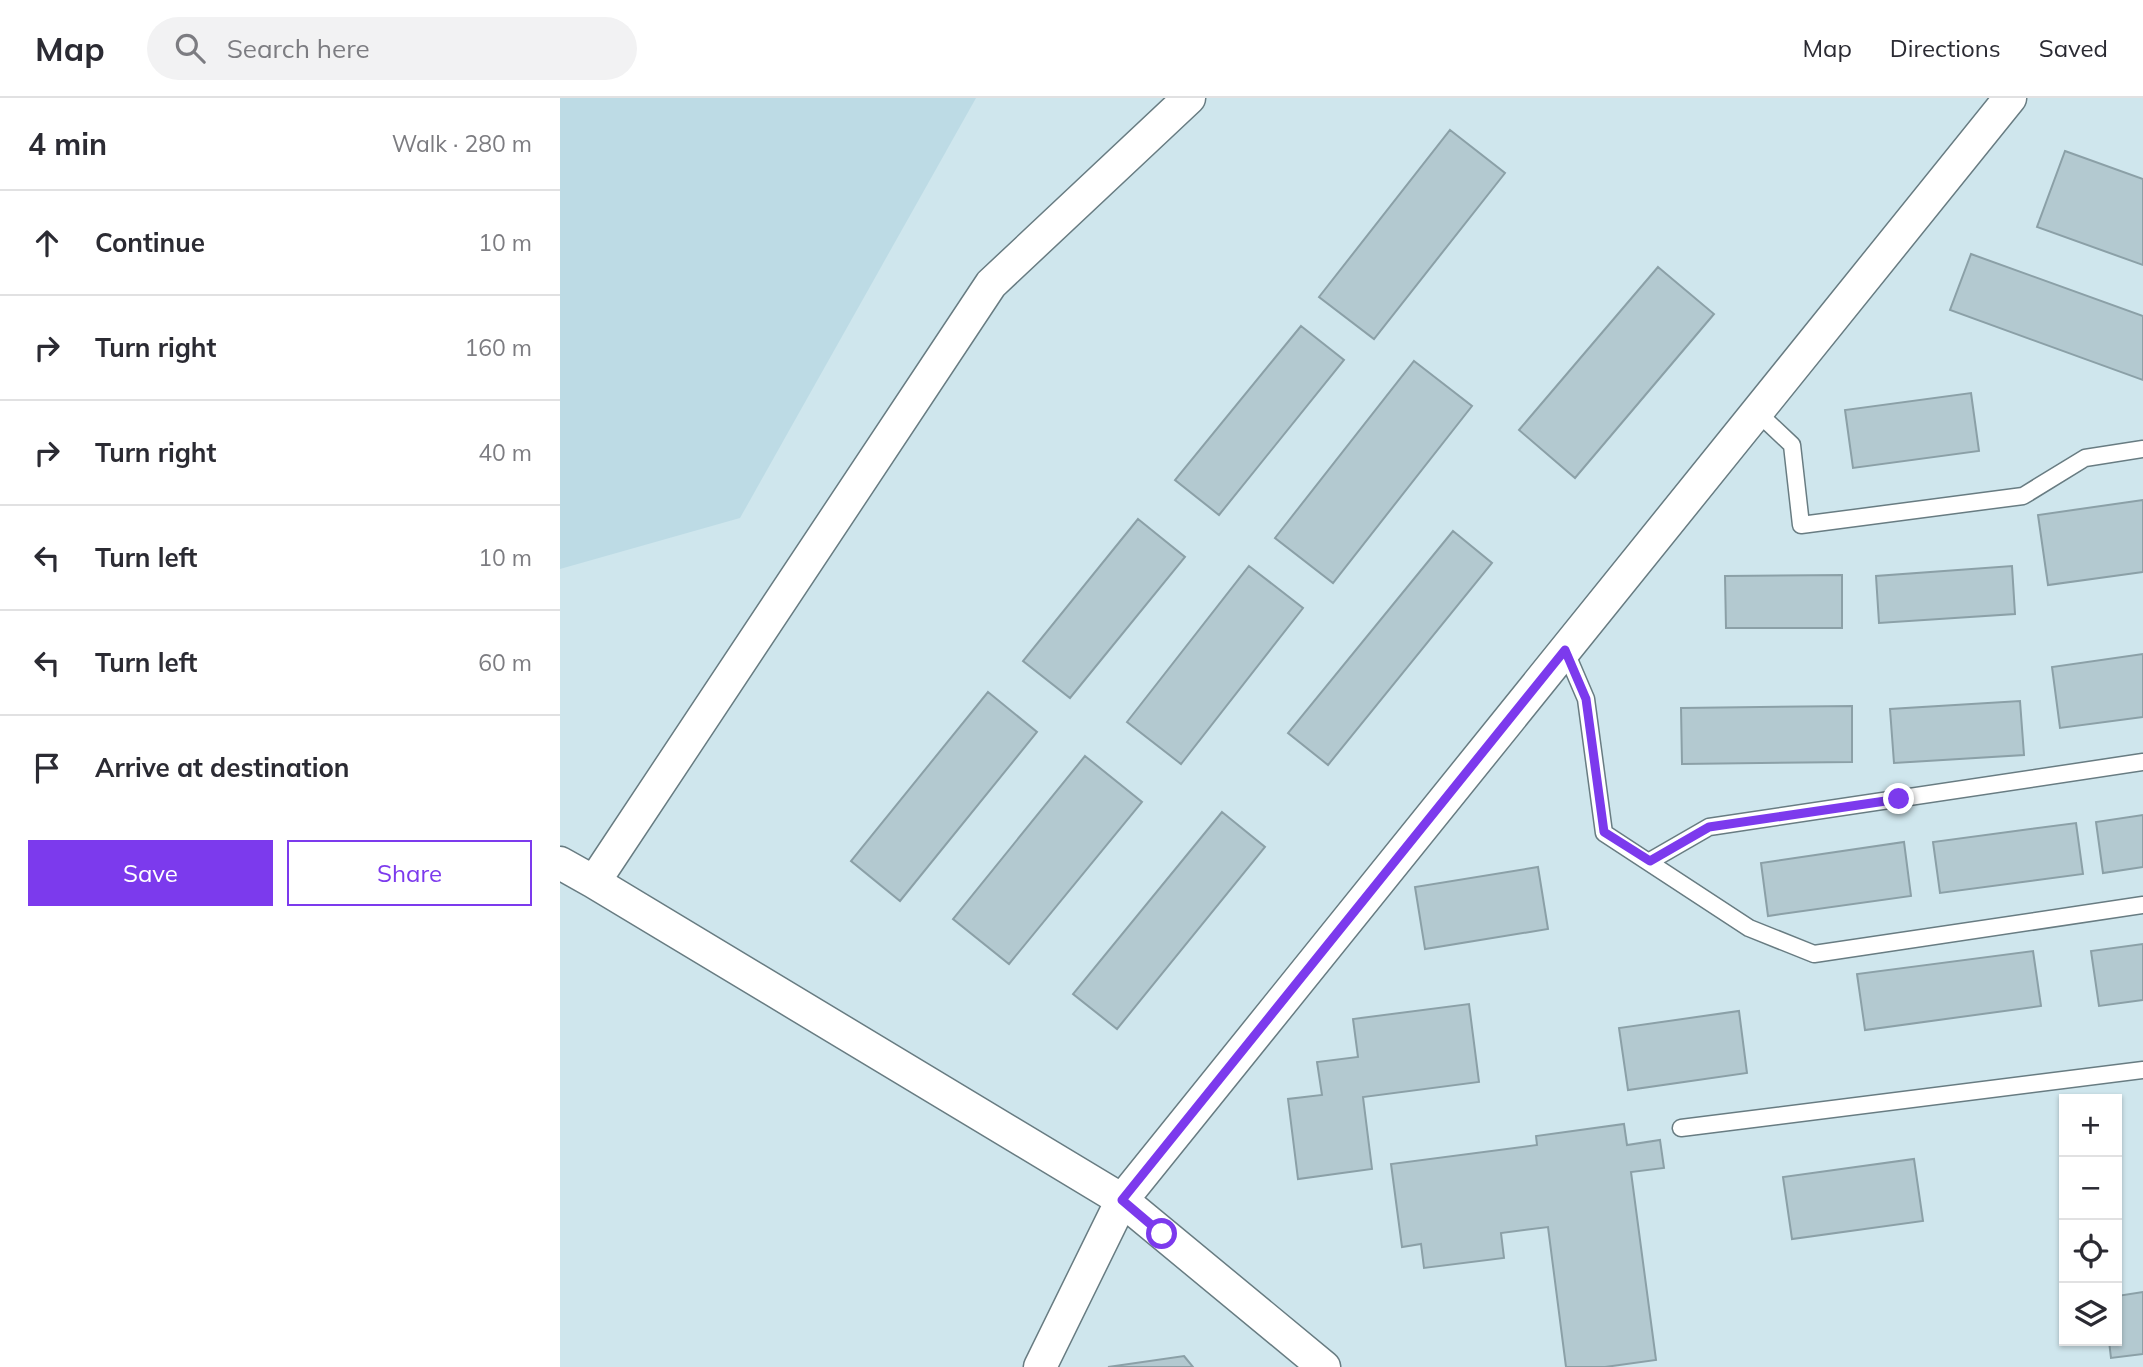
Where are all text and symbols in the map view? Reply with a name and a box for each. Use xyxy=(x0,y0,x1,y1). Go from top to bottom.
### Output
search box xyxy=(147,17,637,80)
text: Map xyxy=(35,28,105,69)
icon: search xyxy=(171,29,209,67)
text: Search here xyxy=(227,32,370,65)
text: Map xyxy=(1802,33,1852,63)
text: Directions xyxy=(1890,33,2001,63)
text: Saved xyxy=(2039,33,2108,63)
text: 4 min xyxy=(28,125,107,163)
text: Walk · 280 m xyxy=(392,129,532,158)
icon: ahead xyxy=(28,224,66,262)
text: Continue xyxy=(95,226,205,259)
text: 10 m xyxy=(478,228,532,257)
icon: right xyxy=(28,329,66,367)
text: Turn right xyxy=(95,331,216,364)
text: 160 m xyxy=(464,333,532,362)
icon: right xyxy=(28,434,66,472)
text: Turn right xyxy=(95,436,216,469)
text: 40 m xyxy=(478,438,532,467)
icon: left xyxy=(28,539,66,577)
text: Turn left xyxy=(95,541,197,574)
text: 10 m xyxy=(478,543,532,572)
icon: left xyxy=(28,644,66,682)
text: Turn left xyxy=(95,646,197,679)
text: 60 m xyxy=(478,648,532,677)
icon: arrive xyxy=(28,749,66,787)
text: Arrive at destination xyxy=(95,751,350,784)
route end xyxy=(1883,783,1914,814)
button: Save xyxy=(28,840,273,906)
button: Share xyxy=(287,840,532,906)
map controls xyxy=(2059,1094,2122,1346)
button: + xyxy=(2059,1094,2122,1157)
button: − xyxy=(2059,1157,2122,1220)
route start xyxy=(1146,1218,1177,1249)
button: locate xyxy=(2059,1220,2122,1283)
button: layers xyxy=(2059,1283,2122,1346)

